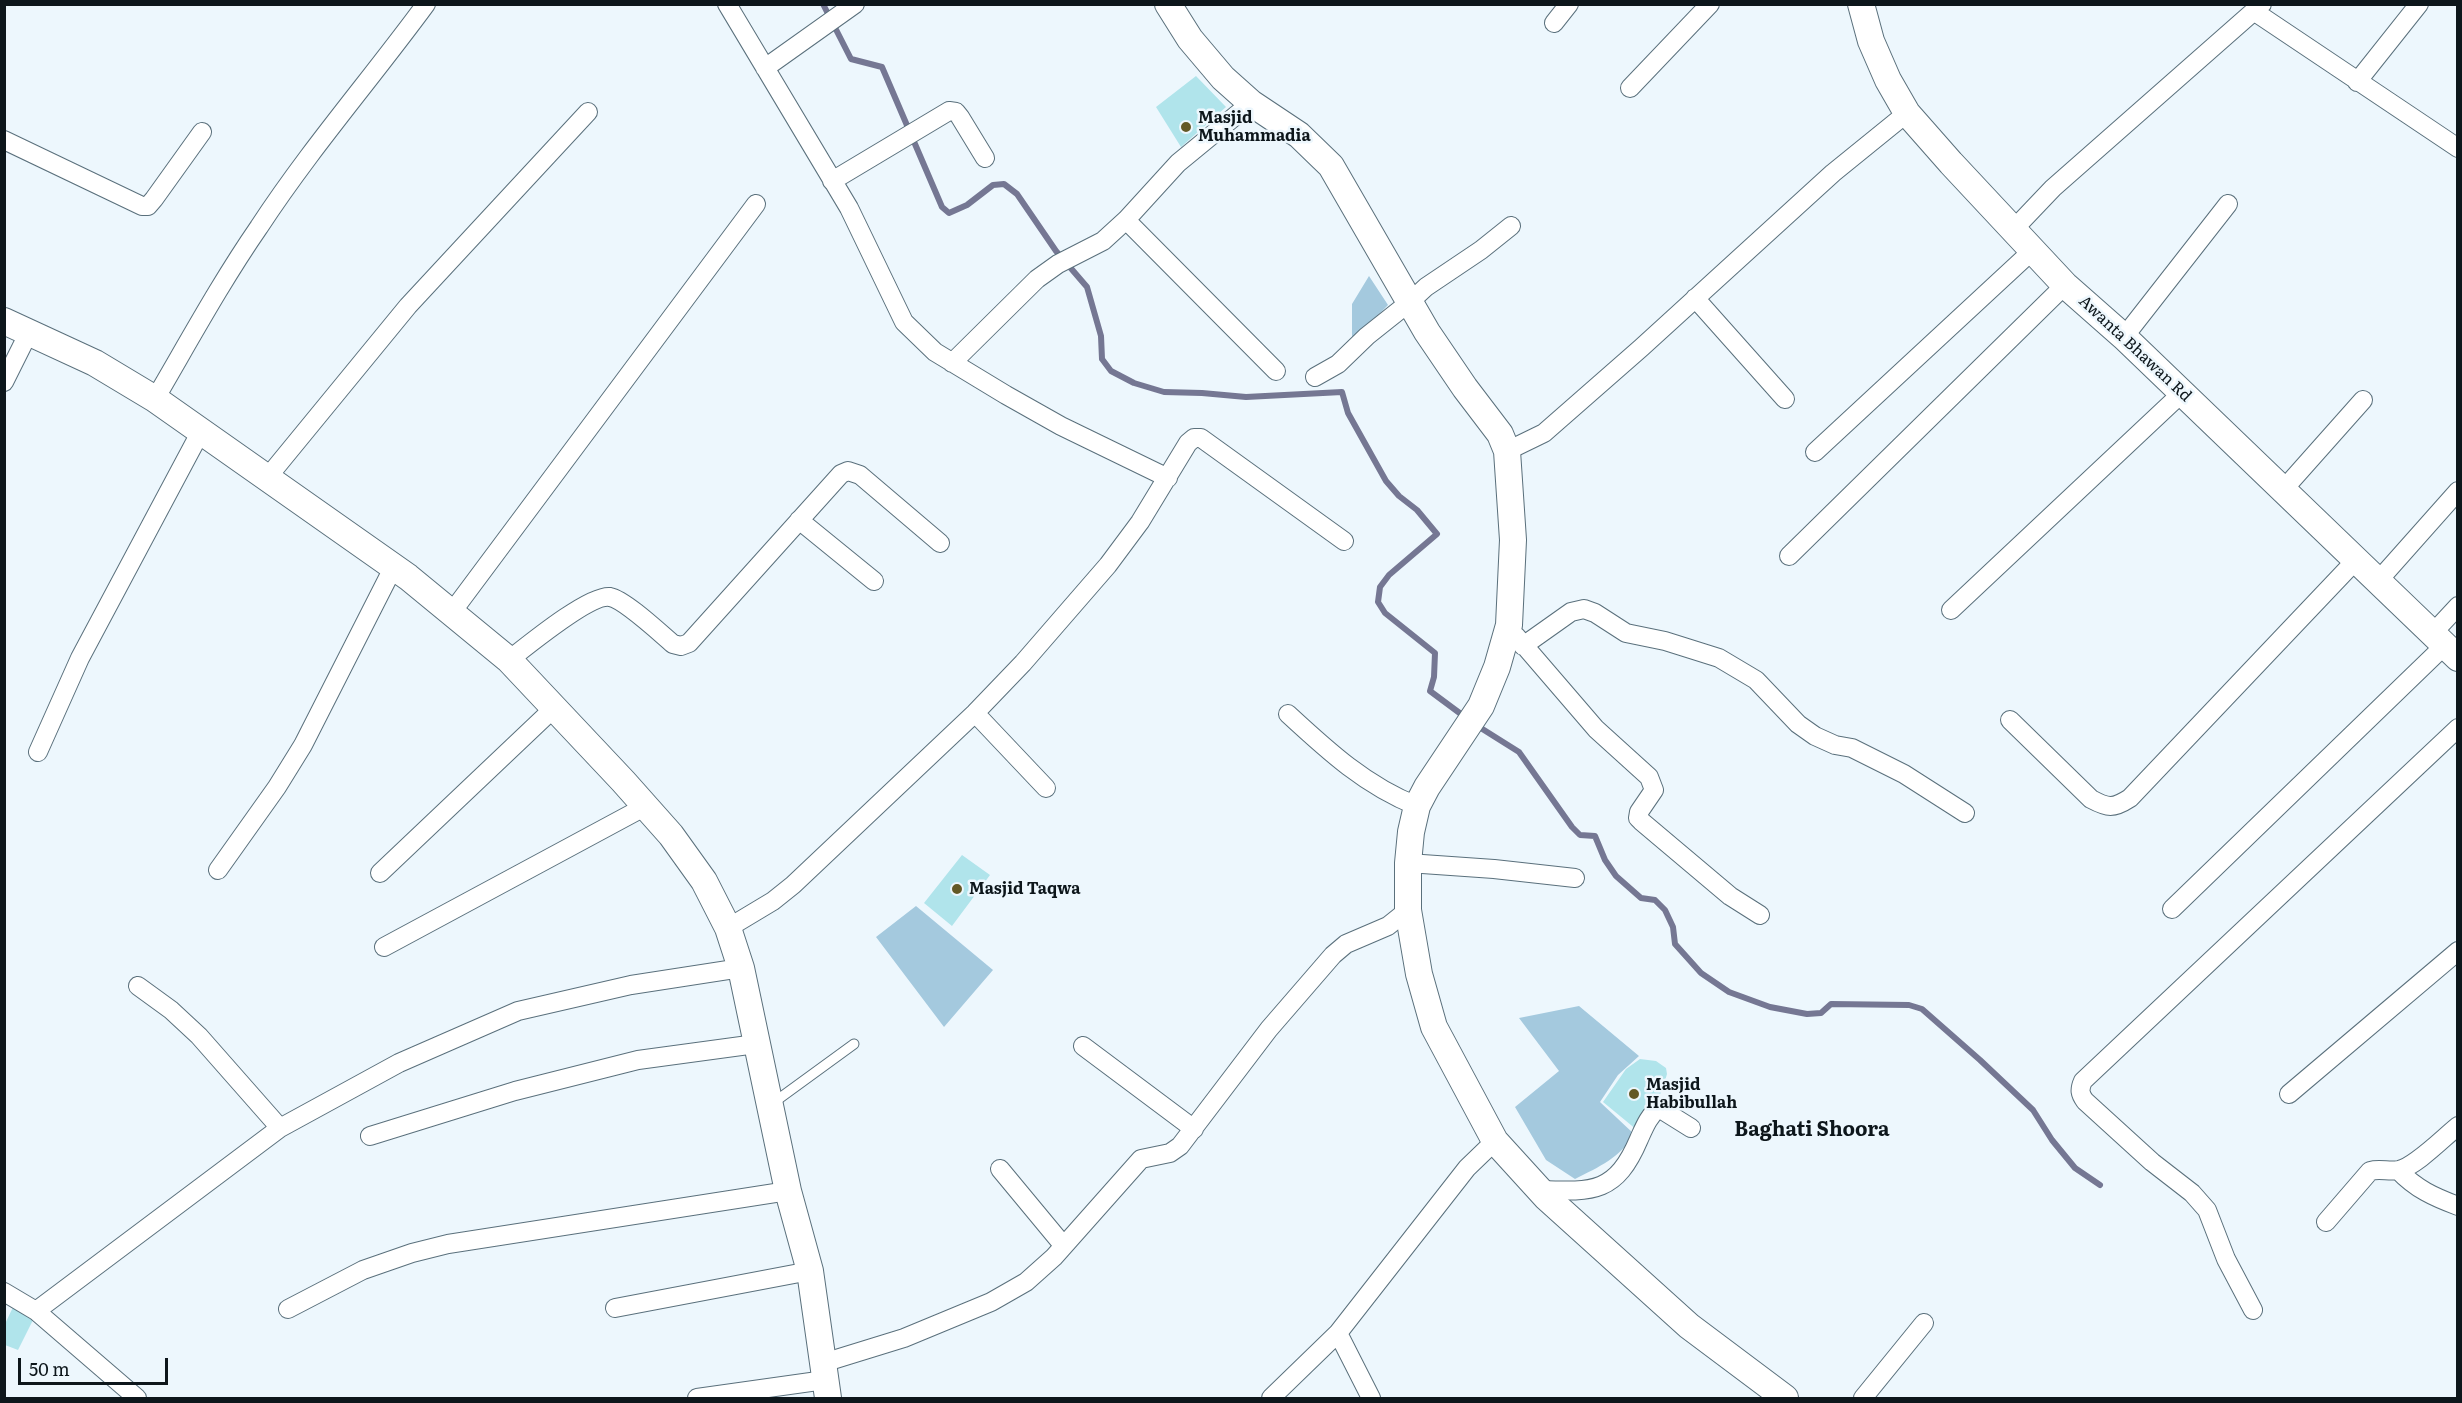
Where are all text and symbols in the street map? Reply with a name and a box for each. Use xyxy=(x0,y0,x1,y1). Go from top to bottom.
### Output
place label: Masjid Muhammadia xyxy=(1198,108,1311,146)
marker: Masjid Muhammadia xyxy=(1179,120,1193,134)
street label: Awanta Bhawan Rd xyxy=(2075,292,2195,406)
place label: Masjid Taqwa xyxy=(969,879,1081,899)
marker: Masjid Taqwa xyxy=(950,882,964,896)
place label: Masjid Habibullah xyxy=(1646,1075,1737,1113)
marker: Masjid Habibullah xyxy=(1627,1087,1641,1101)
district label: Baghati Shoora xyxy=(1734,1118,1890,1142)
scale bar xyxy=(21,1346,171,1384)
text: 50 m xyxy=(29,1355,70,1382)

